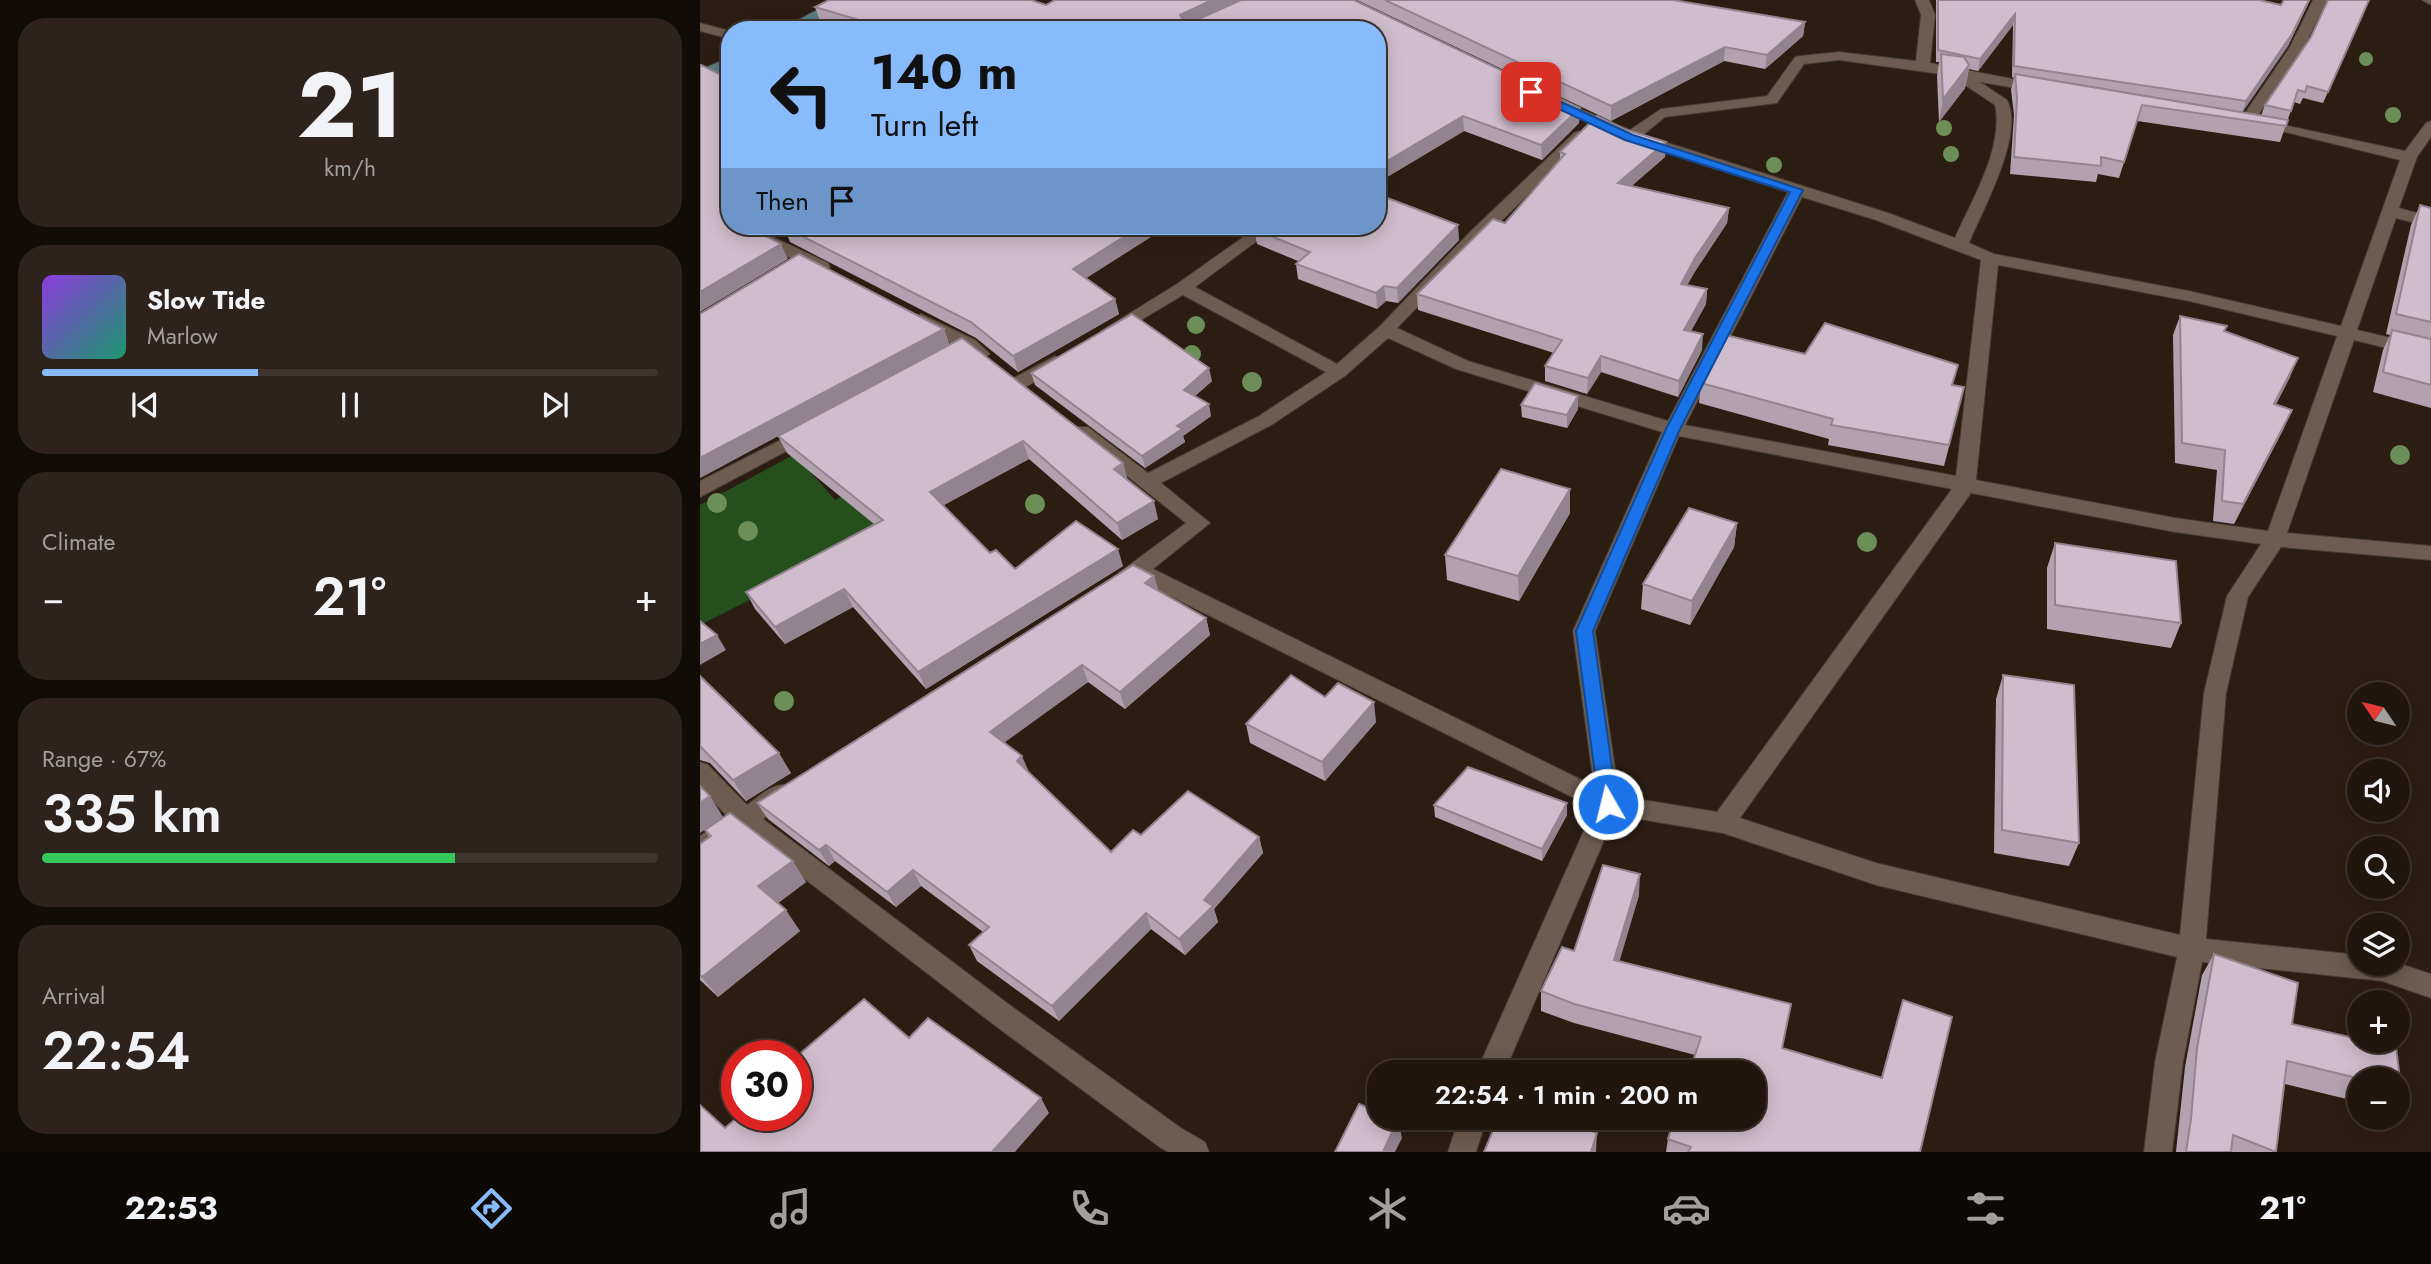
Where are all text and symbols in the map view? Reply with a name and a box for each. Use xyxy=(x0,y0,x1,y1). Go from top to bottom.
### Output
text: 140 m xyxy=(871,37,1017,107)
text: 21 xyxy=(297,40,403,171)
icon: left xyxy=(756,49,847,140)
pin xyxy=(1501,62,1561,122)
icon: arrive xyxy=(1512,73,1550,111)
text: Turn left xyxy=(871,102,978,148)
text: km/h xyxy=(324,151,376,185)
text: Then xyxy=(756,182,809,220)
icon: arrive xyxy=(823,182,861,220)
text: Slow Tide xyxy=(147,281,266,319)
text: Marlow xyxy=(147,319,218,353)
icon: previous xyxy=(126,386,164,424)
icon: pause xyxy=(331,386,369,424)
icon: next xyxy=(536,386,574,424)
text: Climate xyxy=(42,525,115,559)
text: 21° xyxy=(313,559,386,635)
text: − xyxy=(42,570,64,625)
text: + xyxy=(635,570,658,625)
north arrow xyxy=(2347,682,2410,746)
map controls xyxy=(2347,682,2410,1130)
text: Range · 67% xyxy=(42,742,166,776)
button: sound xyxy=(2347,759,2410,822)
position arrow xyxy=(1571,767,1645,841)
text: 335 km xyxy=(42,776,222,852)
button: search xyxy=(2347,836,2410,899)
button: layers xyxy=(2347,913,2410,976)
text: Arrival xyxy=(42,979,105,1013)
button: + xyxy=(2347,990,2410,1053)
text: 22:54 xyxy=(42,1013,190,1089)
speed limit sign: 30 xyxy=(721,1040,812,1131)
button: − xyxy=(2347,1067,2410,1130)
text: 22:54 · 1 min · 200 m xyxy=(1435,1076,1698,1114)
icon: directions xyxy=(467,1184,516,1233)
icon: music xyxy=(766,1184,815,1233)
icon: phone xyxy=(1065,1184,1114,1233)
icon: climate xyxy=(1363,1184,1412,1233)
icon: car xyxy=(1662,1184,1711,1233)
icon: filters xyxy=(1961,1184,2010,1233)
text: 22:53 xyxy=(125,1185,218,1231)
text: 21° xyxy=(2259,1185,2306,1231)

